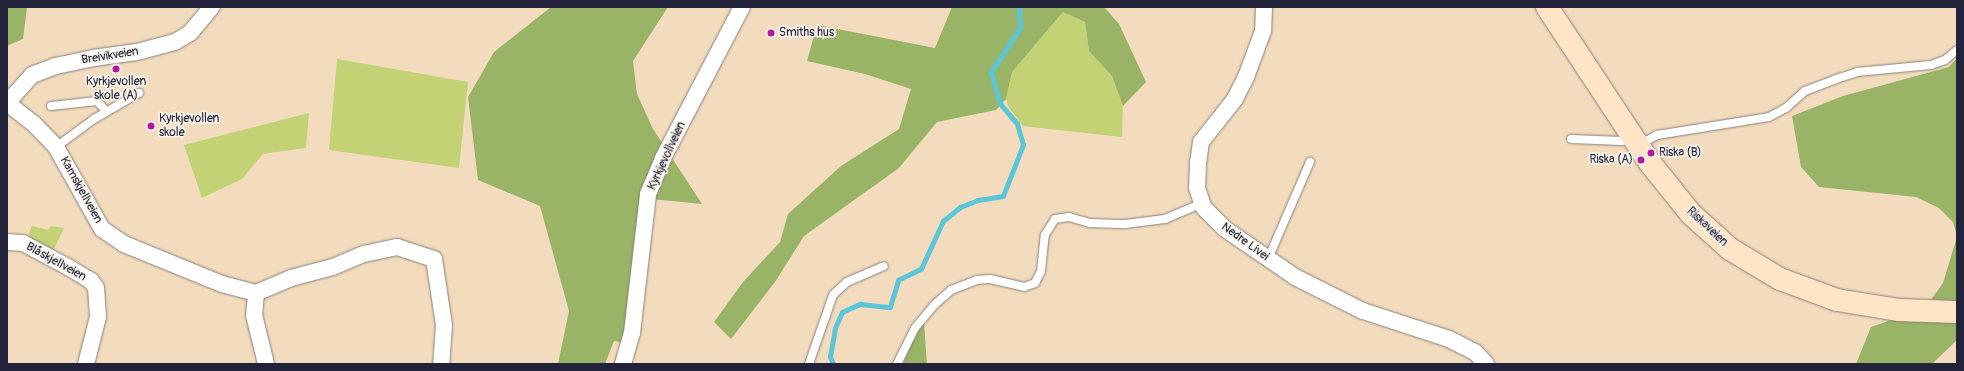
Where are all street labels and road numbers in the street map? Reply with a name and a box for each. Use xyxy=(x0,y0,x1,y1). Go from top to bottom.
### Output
street label: Breivikveien xyxy=(80,44,140,68)
street label: Kyrkjevollveien xyxy=(645,120,689,192)
street label: Kamskjellveien xyxy=(57,154,105,226)
street label: Riskaveien xyxy=(1683,204,1731,250)
street label: Nedre Livei xyxy=(1218,220,1272,264)
street label: Blåskjellveien xyxy=(23,240,89,284)

